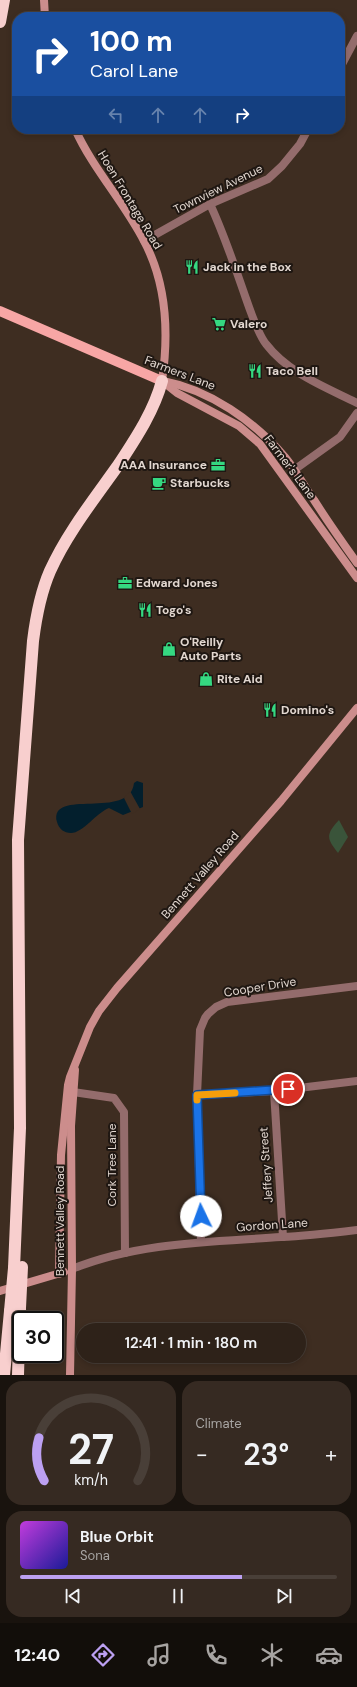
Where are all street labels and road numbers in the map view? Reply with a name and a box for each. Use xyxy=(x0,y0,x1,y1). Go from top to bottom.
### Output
street label: Hoen Frontage Road xyxy=(94,148,166,252)
street label: Townview Avenue xyxy=(171,160,265,218)
street label: Farmers Lane xyxy=(142,352,218,394)
street label: Farmer's Lane xyxy=(261,432,320,503)
street label: Bennett Valley Road xyxy=(158,828,242,922)
street label: Cooper Drive xyxy=(223,973,298,1001)
street label: Cork Tree Lane xyxy=(104,1123,120,1207)
street label: Jeffery Street xyxy=(255,1126,277,1203)
street label: Bennett Valley Road xyxy=(52,1166,68,1276)
street label: Gordon Lane xyxy=(236,1215,309,1235)

